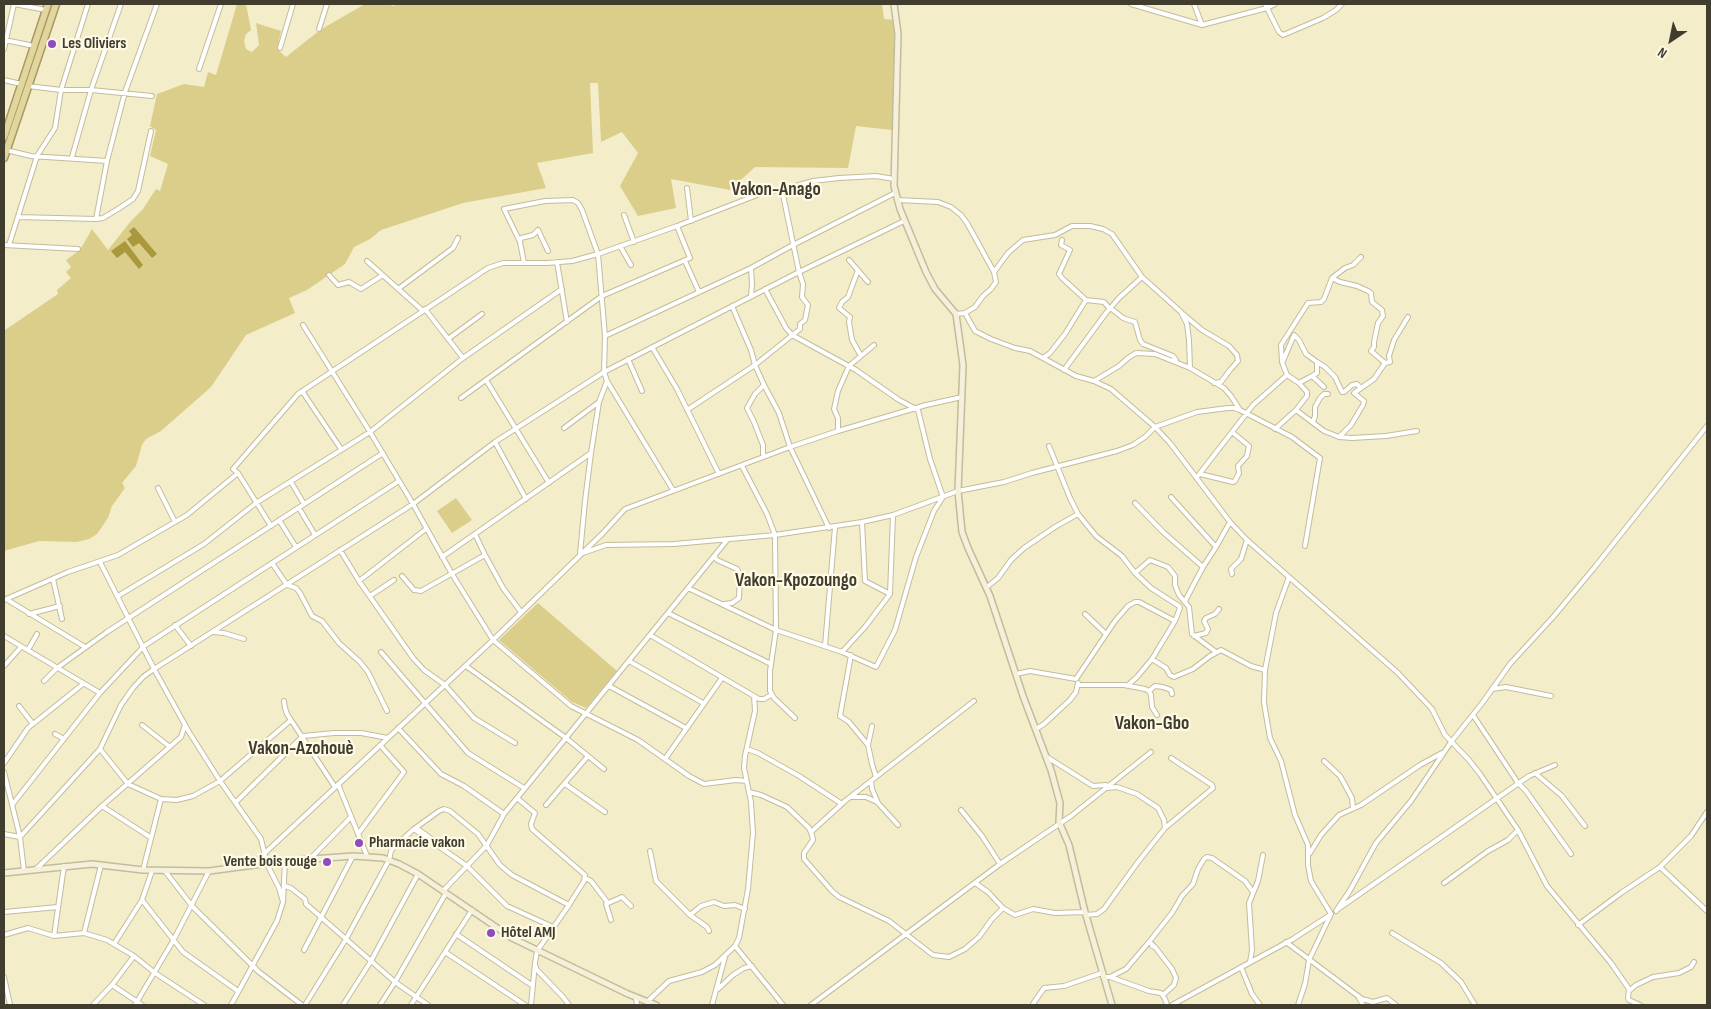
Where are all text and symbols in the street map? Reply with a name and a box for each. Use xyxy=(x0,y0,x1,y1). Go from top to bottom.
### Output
north arrow xyxy=(1646,15,1696,65)
place label: Les Oliviers xyxy=(62,34,126,54)
marker: Les Oliviers xyxy=(46,38,58,50)
text: N xyxy=(1654,44,1670,62)
district label: Vakon-Anago xyxy=(731,179,821,201)
district label: Vakon-Kpozoungo xyxy=(735,570,857,592)
district label: Vakon-Gbo xyxy=(1115,713,1189,735)
district label: Vakon-Azohouè xyxy=(248,738,354,760)
place label: Pharmacie vakon xyxy=(369,833,465,853)
marker: Pharmacie vakon xyxy=(353,837,365,849)
place label: Vente bois rouge xyxy=(223,852,317,872)
marker: Vente bois rouge xyxy=(321,856,333,868)
place label: Hôtel AMJ xyxy=(501,923,556,943)
marker: Hôtel AMJ xyxy=(485,927,497,939)

